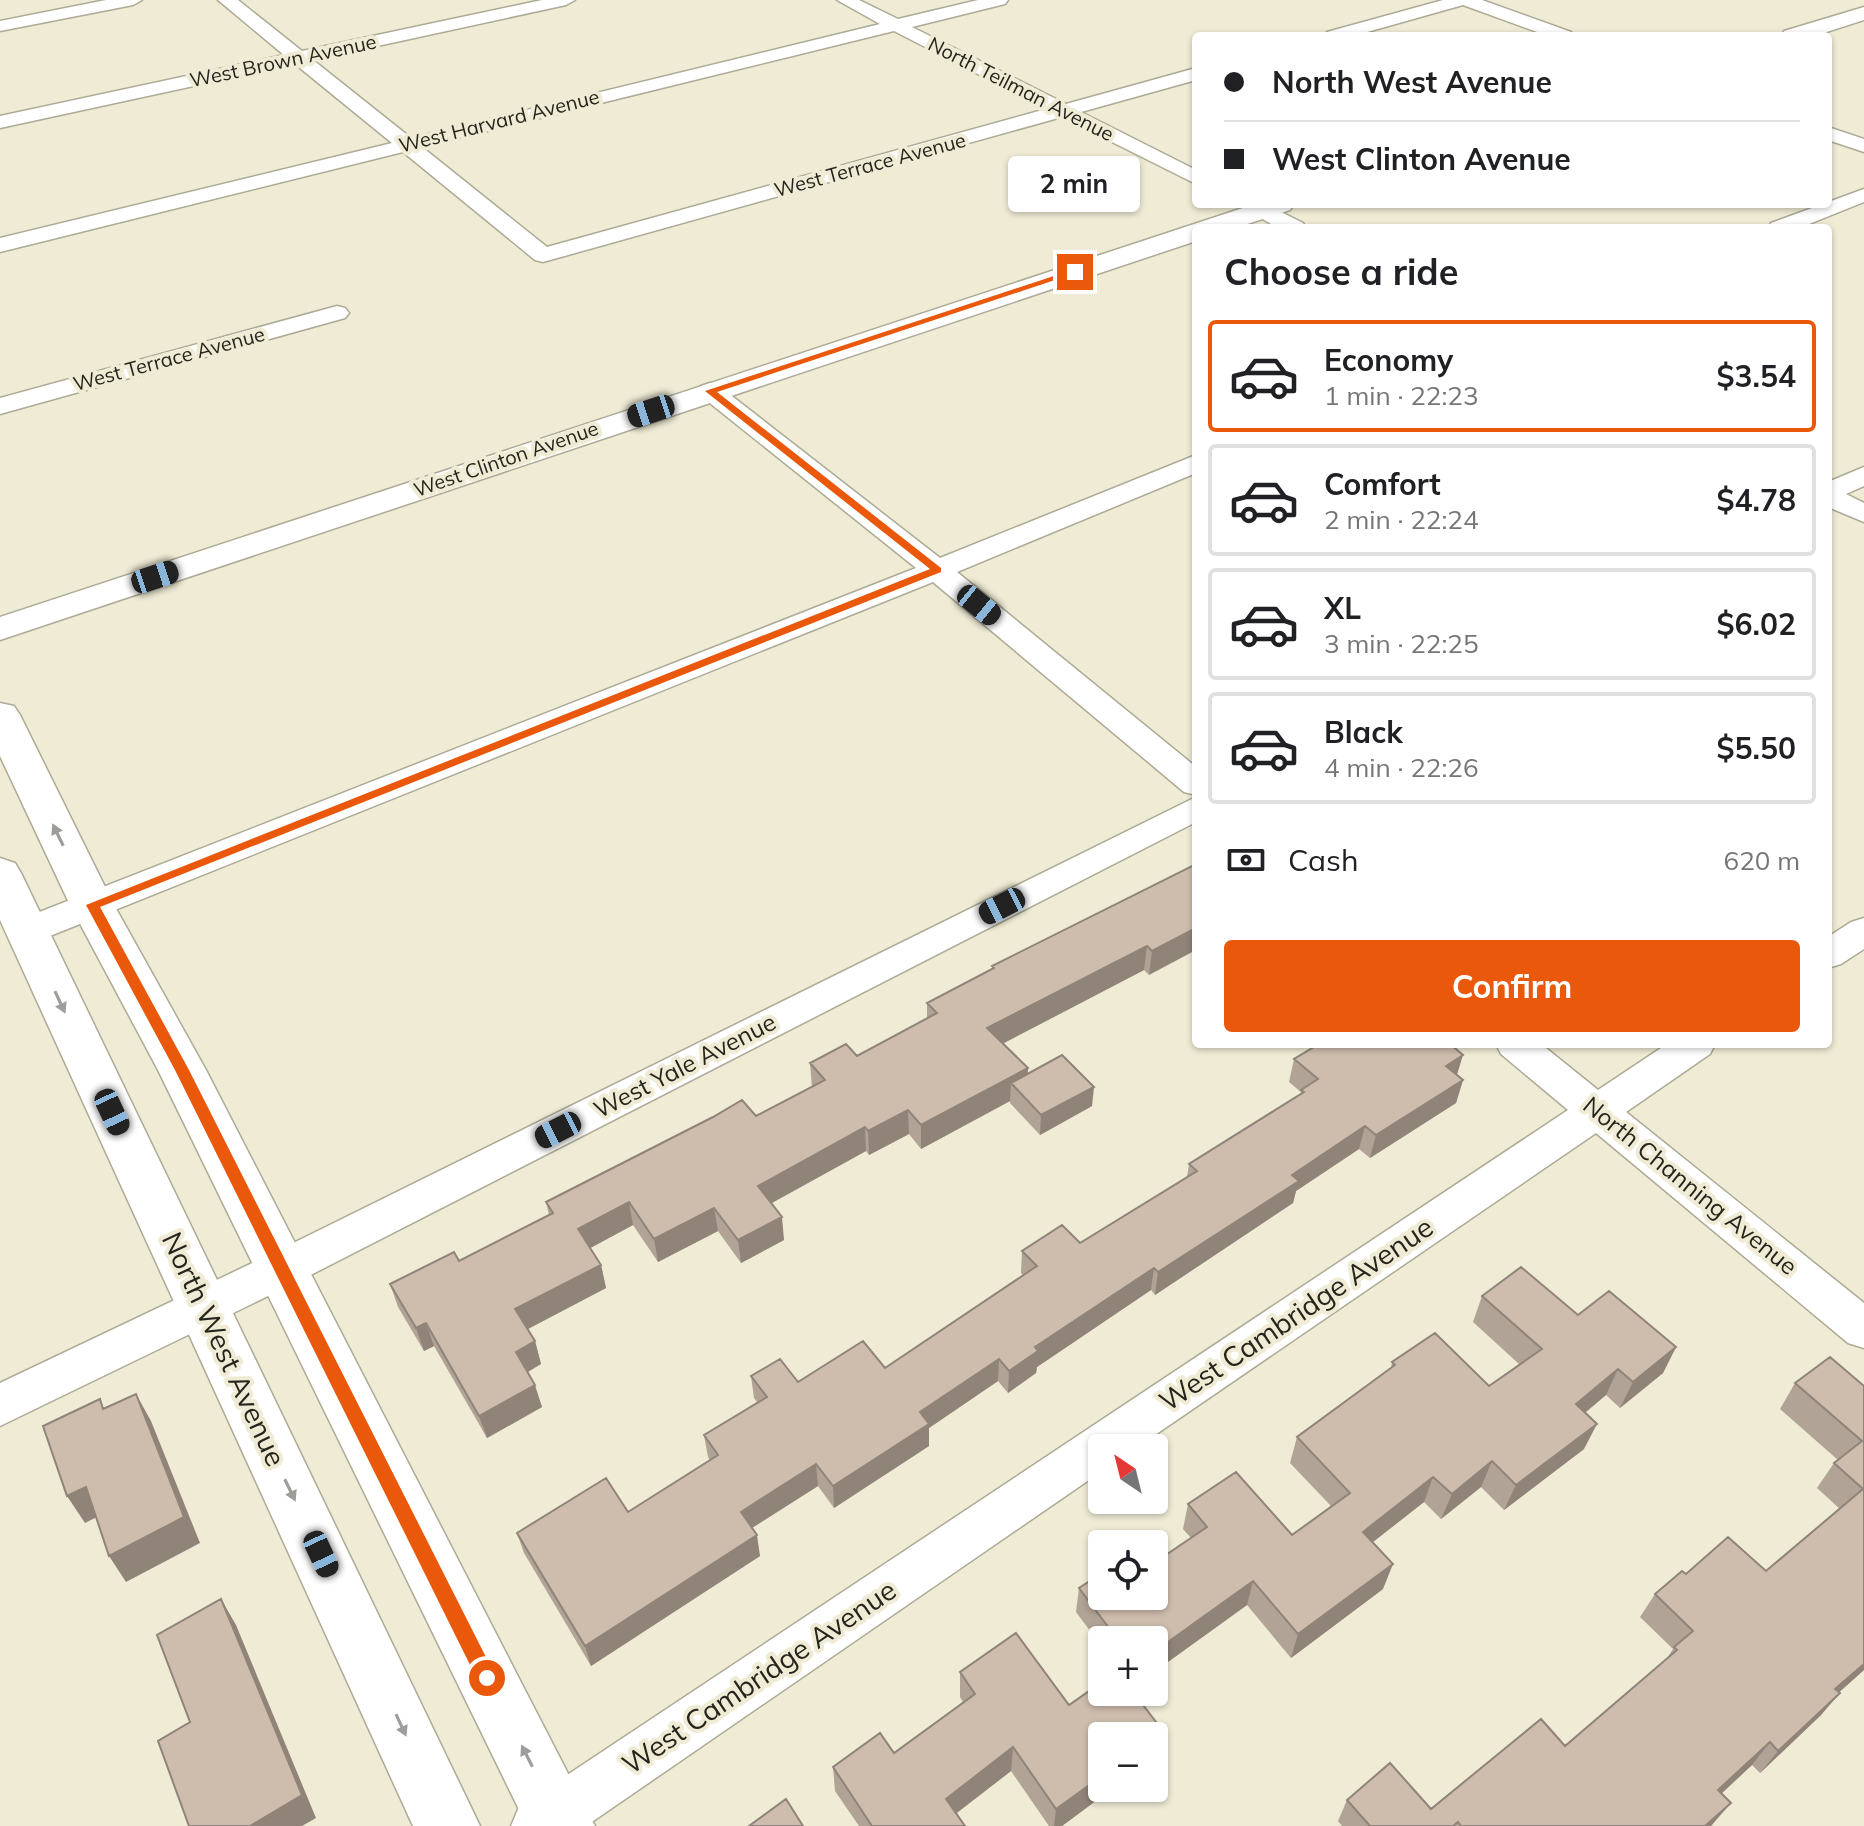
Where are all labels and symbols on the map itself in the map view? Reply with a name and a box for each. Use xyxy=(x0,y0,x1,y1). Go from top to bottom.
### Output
street label: West Brown Avenue xyxy=(187,29,378,92)
street label: North Teilman Avenue xyxy=(924,31,1118,146)
street label: West Harvard Avenue xyxy=(396,84,602,158)
street label: West Terrace Avenue xyxy=(771,127,968,202)
callout: 2 min xyxy=(1009,156,1141,212)
route end xyxy=(1057,254,1093,290)
street label: West Terrace Avenue xyxy=(70,321,267,396)
car xyxy=(624,392,678,430)
street label: West Clinton Avenue xyxy=(410,415,602,502)
car xyxy=(128,558,182,596)
car xyxy=(953,581,1005,629)
one-way arrow xyxy=(51,823,65,847)
car xyxy=(975,884,1029,928)
one-way arrow xyxy=(53,990,67,1013)
street label: West Yale Avenue xyxy=(588,1006,781,1124)
car xyxy=(91,1085,133,1139)
street label: North Channing Avenue xyxy=(1578,1090,1804,1281)
car xyxy=(531,1108,585,1152)
street label: West Cambridge Avenue xyxy=(1152,1209,1439,1418)
street label: North West Avenue xyxy=(155,1226,294,1471)
north arrow xyxy=(1088,1434,1168,1514)
one-way arrow xyxy=(284,1479,297,1502)
car xyxy=(300,1527,342,1581)
street label: West Cambridge Avenue xyxy=(615,1572,902,1781)
route start xyxy=(469,1660,505,1696)
one-way arrow xyxy=(394,1714,408,1737)
one-way arrow xyxy=(520,1745,533,1768)

